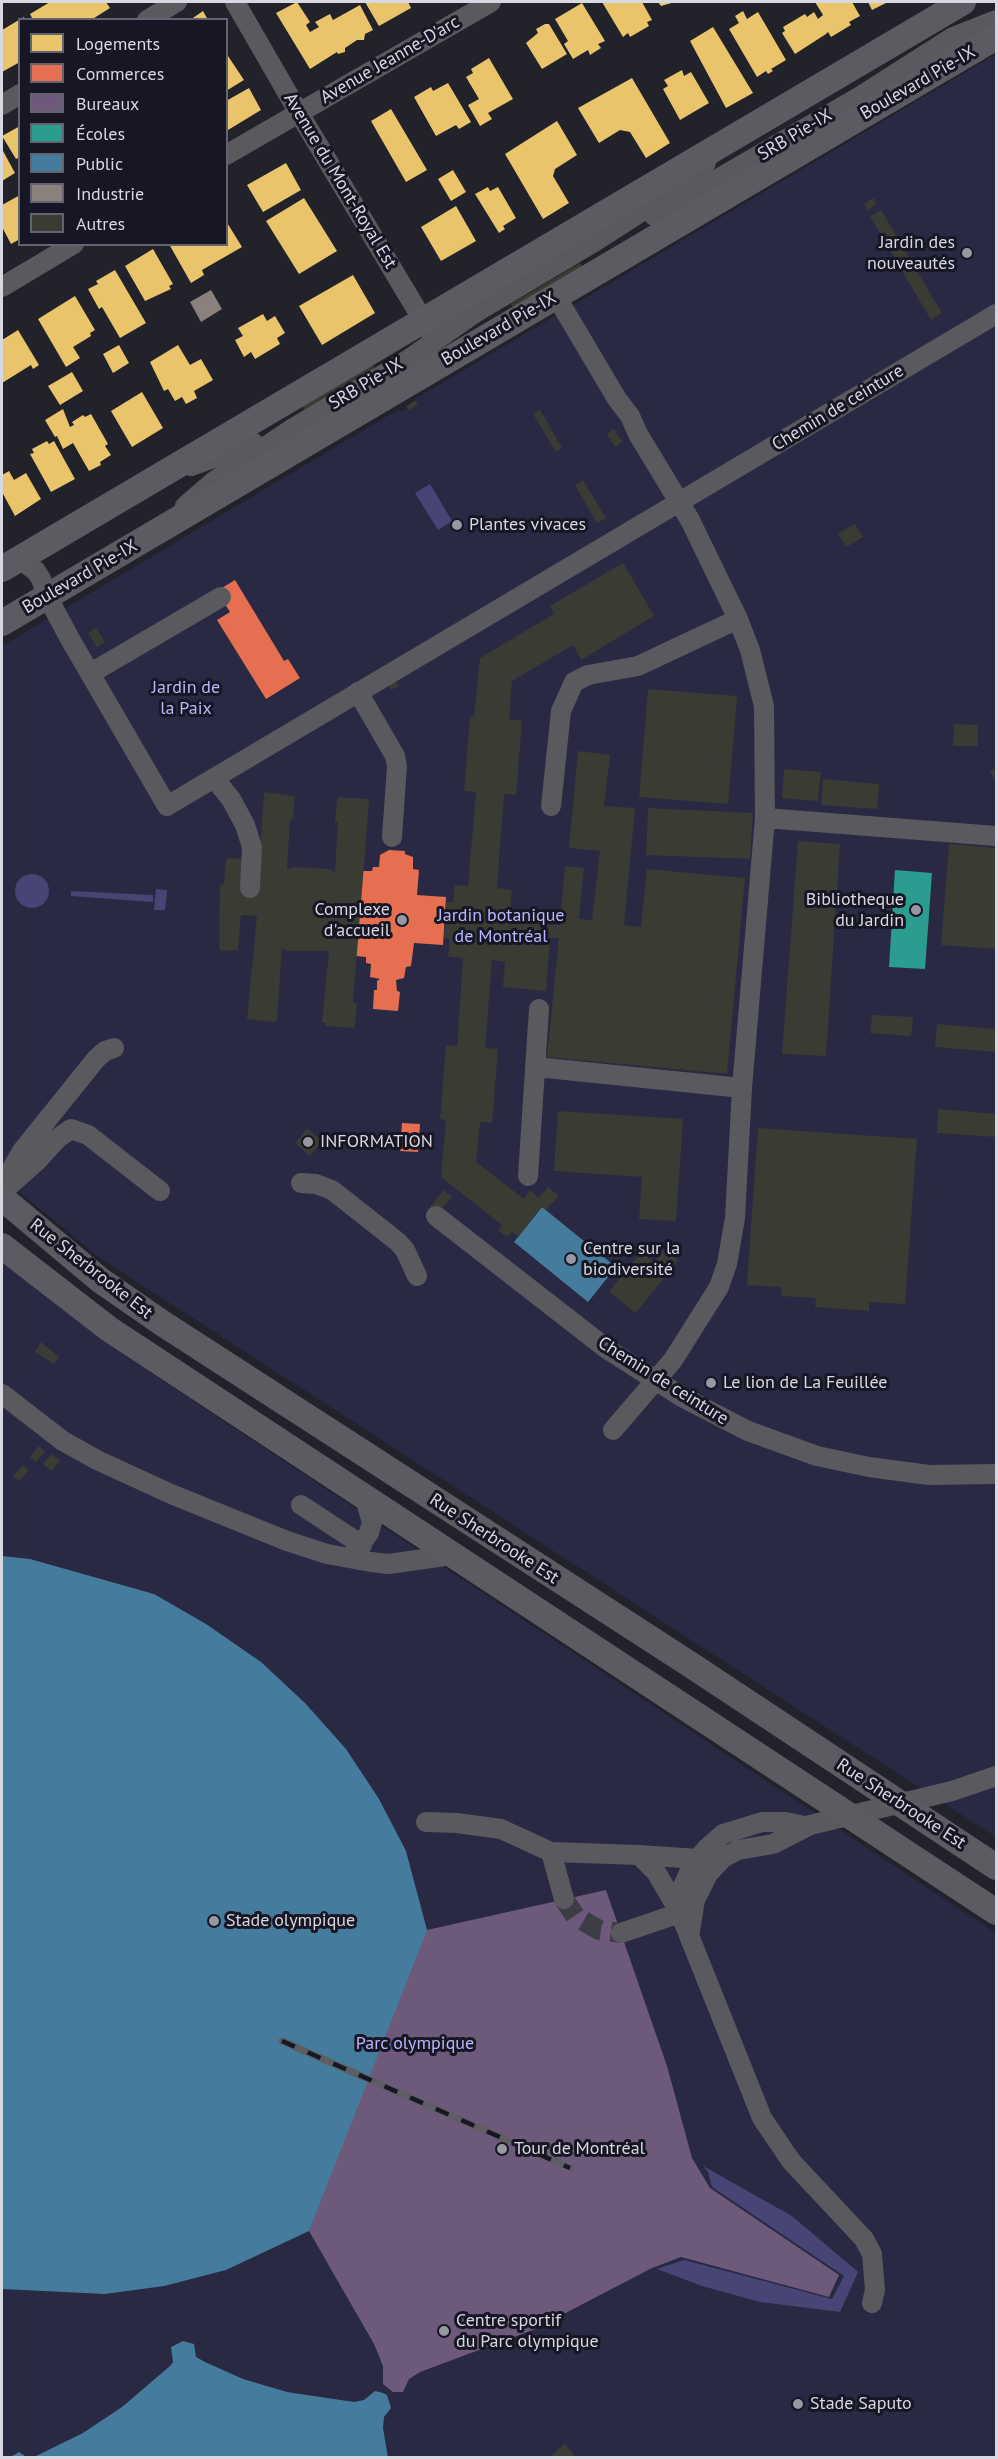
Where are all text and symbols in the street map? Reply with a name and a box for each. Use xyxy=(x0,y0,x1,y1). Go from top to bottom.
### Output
street label: Avenue Jeanne-D'arc xyxy=(317,11,463,109)
legend xyxy=(18,18,228,246)
text: Logements xyxy=(76,32,160,55)
street label: Boulevard Pie-IX xyxy=(857,41,979,125)
text: Commerces xyxy=(76,62,164,85)
street label: Avenue du Mont-Royal Est xyxy=(279,89,401,273)
text: Bureaux xyxy=(76,92,139,115)
street label: SRB Pie-IX xyxy=(754,105,836,165)
text: Écoles xyxy=(76,122,125,145)
text: Public xyxy=(76,152,123,175)
text: Industrie xyxy=(76,182,144,205)
text: Autres xyxy=(76,212,125,235)
place label: Jardin des nouveautés xyxy=(867,232,955,274)
marker: Jardin des nouveautés xyxy=(960,246,974,260)
street label: Boulevard Pie-IX xyxy=(438,287,560,371)
street label: SRB Pie-IX xyxy=(325,354,407,414)
street label: Chemin de ceinture xyxy=(768,360,908,456)
place label: Plantes vivaces xyxy=(469,514,586,536)
marker: Plantes vivaces xyxy=(450,518,464,532)
street label: Boulevard Pie-IX xyxy=(19,535,141,619)
park label: Jardin de la Paix xyxy=(152,677,220,720)
place label: Bibliotheque du Jardin xyxy=(806,889,904,932)
place label: Complexe d'accueil xyxy=(314,899,390,942)
marker: Bibliotheque du Jardin xyxy=(909,903,923,917)
park label: Jardin botanique de Montréal xyxy=(437,905,565,948)
marker: Complexe d'accueil xyxy=(395,913,409,927)
place label: INFORMATION xyxy=(320,1131,433,1153)
marker: INFORMATION xyxy=(301,1135,315,1149)
street label: Rue Sherbrooke Est xyxy=(25,1214,157,1324)
place label: Centre sur la biodiversité xyxy=(583,1238,680,1280)
marker: Centre sur la biodiversité xyxy=(564,1252,578,1266)
street label: Chemin de ceinture xyxy=(594,1332,732,1430)
place label: Le lion de La Feuillée xyxy=(723,1372,887,1394)
marker: Le lion de La Feuillée xyxy=(704,1376,718,1390)
street label: Rue Sherbrooke Est xyxy=(425,1489,563,1589)
street label: Rue Sherbrooke Est xyxy=(832,1754,970,1854)
place label: Stade olympique xyxy=(226,1910,355,1932)
marker: Stade olympique xyxy=(207,1914,221,1928)
park label: Parc olympique xyxy=(356,2033,474,2055)
place label: Tour de Montréal xyxy=(514,2138,645,2160)
marker: Tour de Montréal xyxy=(495,2142,509,2156)
place label: Centre sportif du Parc olympique xyxy=(456,2310,599,2352)
marker: Centre sportif du Parc olympique xyxy=(437,2324,451,2338)
place label: Stade Saputo xyxy=(810,2393,912,2415)
marker: Stade Saputo xyxy=(791,2397,805,2411)

